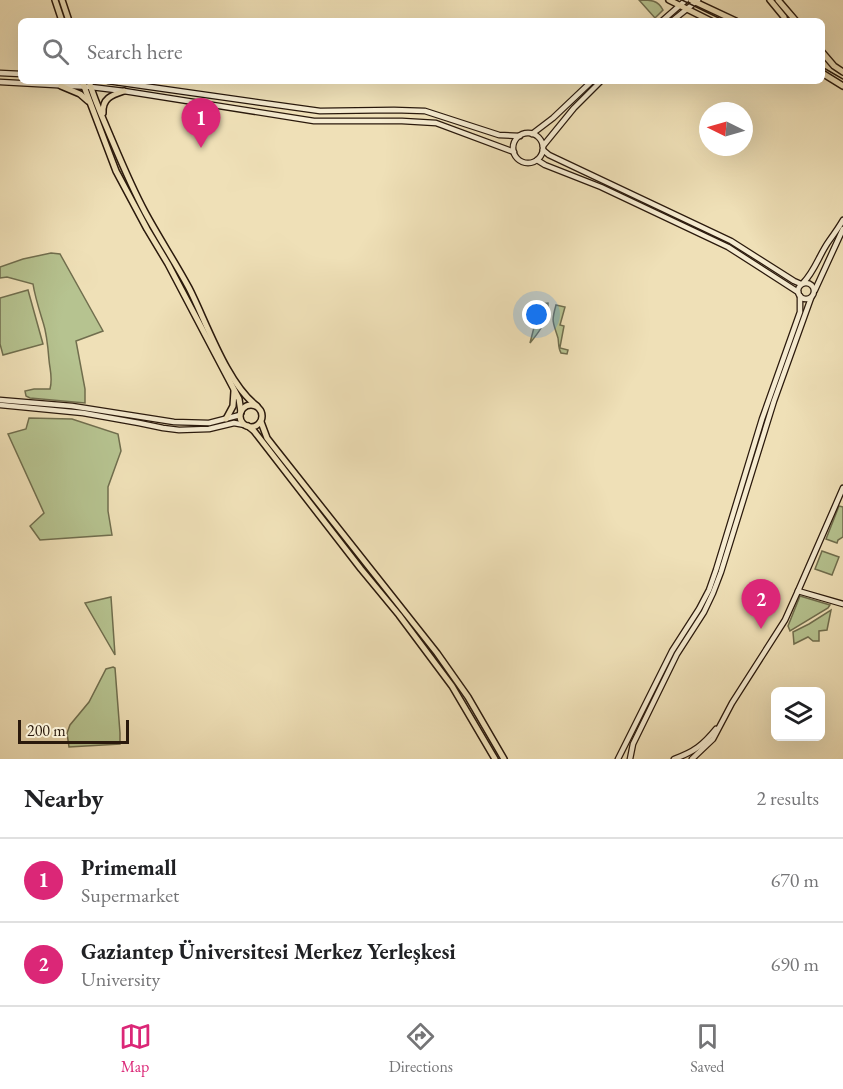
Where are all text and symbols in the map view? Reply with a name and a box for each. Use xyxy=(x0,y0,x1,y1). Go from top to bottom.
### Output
search box xyxy=(18,18,825,84)
icon: search xyxy=(39,35,72,68)
text: Search here xyxy=(87,37,182,66)
pin: 1 xyxy=(182,98,220,148)
north arrow xyxy=(699,102,753,156)
your location xyxy=(522,300,551,329)
pin: 2 xyxy=(742,580,780,629)
map controls xyxy=(771,687,825,741)
button: layers xyxy=(771,687,825,741)
scale bar xyxy=(18,717,129,744)
text: 200 m xyxy=(27,720,66,741)
text: Nearby xyxy=(24,781,104,815)
text: 2 results xyxy=(756,785,819,811)
text: Primemall xyxy=(81,853,177,882)
text: 1 xyxy=(38,867,49,893)
text: 670 m xyxy=(771,867,819,893)
text: Supermarket xyxy=(81,882,179,908)
text: Gaziantep Üniversitesi Merkez Yerleşkesi xyxy=(81,937,456,966)
text: 2 xyxy=(38,951,49,977)
text: 690 m xyxy=(771,951,819,977)
text: University xyxy=(81,966,160,992)
tab: Map xyxy=(119,1020,152,1077)
tab: Directions xyxy=(389,1020,453,1077)
tab: Saved xyxy=(690,1020,724,1077)

